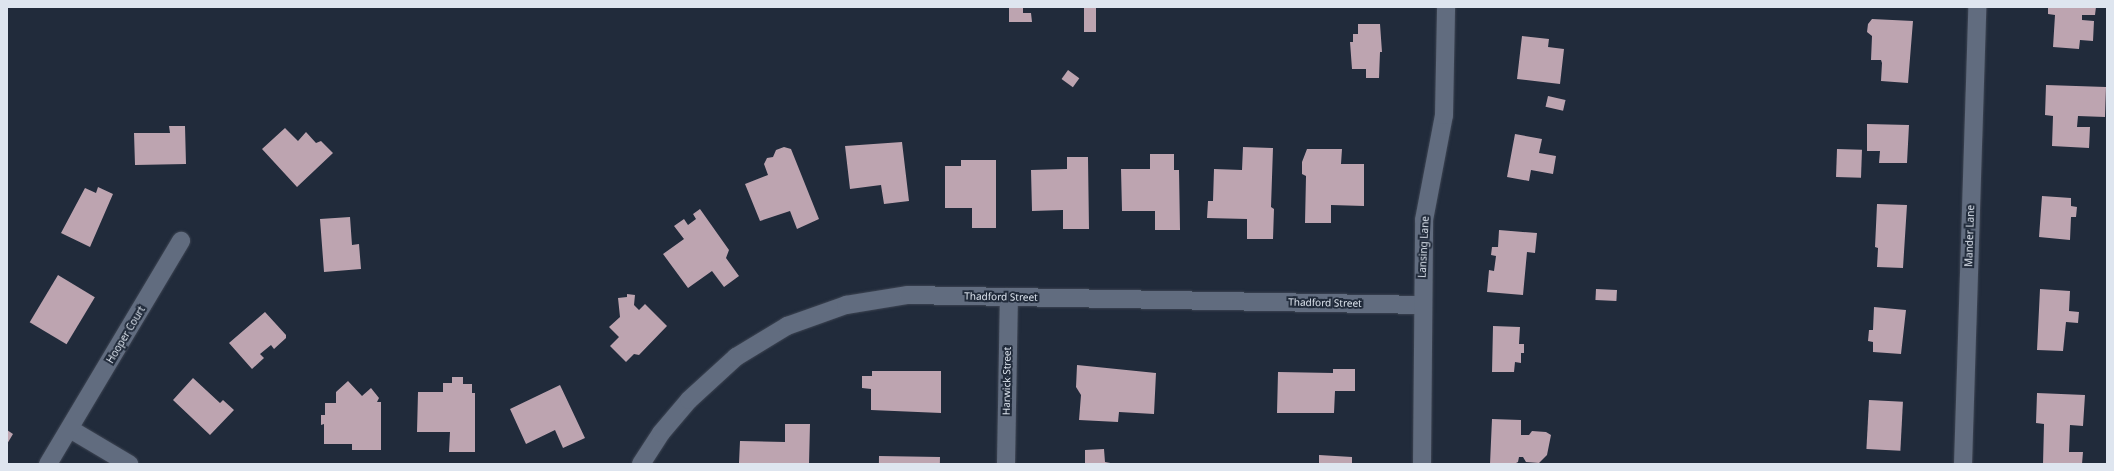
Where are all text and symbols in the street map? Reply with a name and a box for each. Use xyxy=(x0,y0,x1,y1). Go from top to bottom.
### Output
street label: Mander Lane xyxy=(1963,205,1977,267)
street label: Lansing Lane xyxy=(1416,216,1432,278)
street label: Thadford Street xyxy=(964,290,1038,304)
street label: Thadford Street xyxy=(1288,296,1362,310)
street label: Hooper Court xyxy=(104,304,148,366)
street label: Harwick Street xyxy=(1000,347,1014,415)

